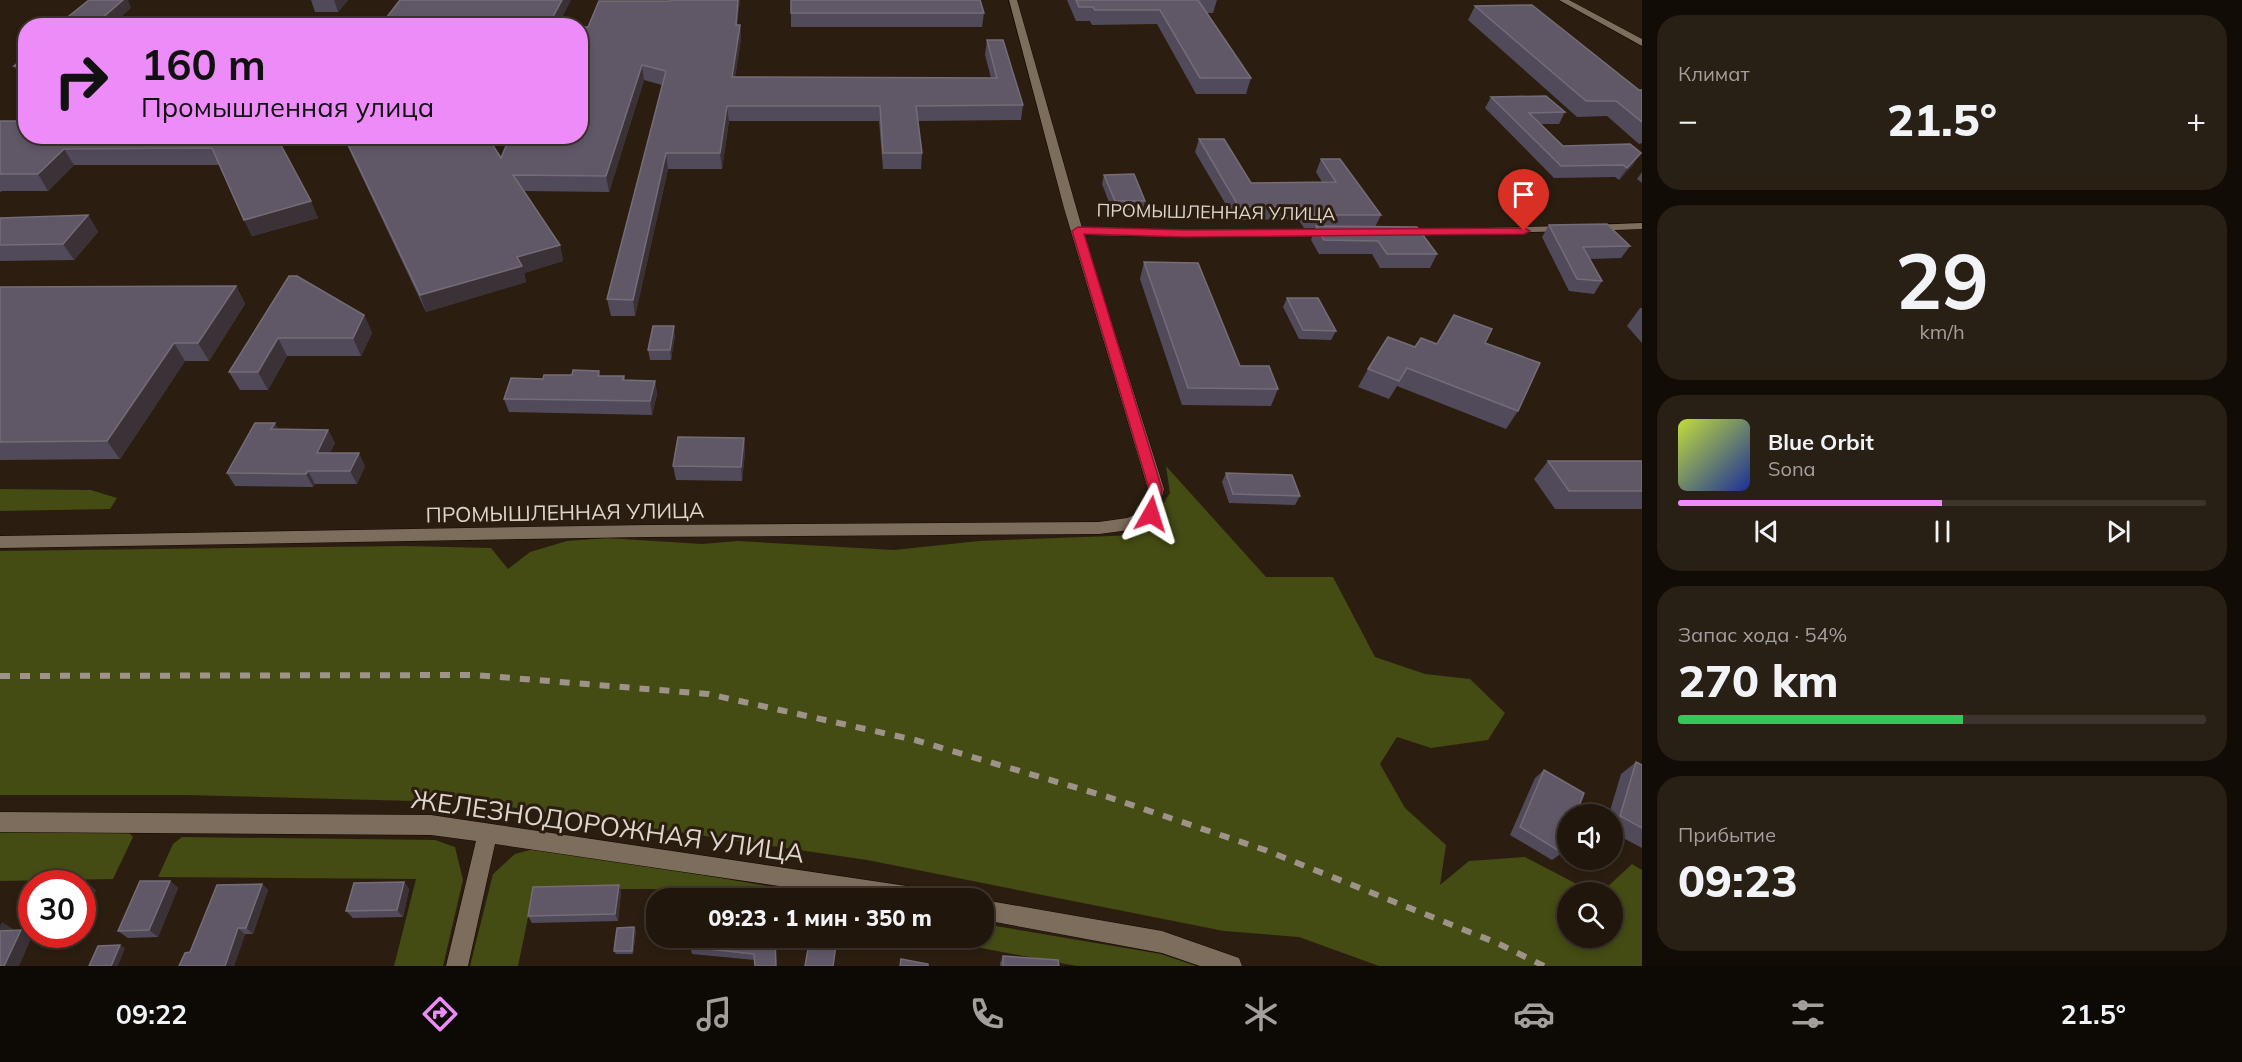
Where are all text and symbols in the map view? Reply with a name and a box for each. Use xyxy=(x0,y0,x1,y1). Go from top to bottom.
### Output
text: 160 m xyxy=(141,38,266,91)
icon: right xyxy=(42,42,120,120)
text: Климат xyxy=(1678,61,1750,86)
text: Промышленная улица xyxy=(141,90,434,124)
text: 21.5° xyxy=(1887,91,1997,147)
text: − xyxy=(1678,99,1698,140)
text: + xyxy=(2186,99,2206,140)
pin xyxy=(1498,169,1549,231)
icon: arrive xyxy=(1507,178,1540,211)
street label: ПРОМЫШЛЕННАЯ УЛИЦА xyxy=(1096,198,1336,226)
text: 29 xyxy=(1895,231,1989,329)
text: km/h xyxy=(1919,319,1965,344)
text: Blue Orbit xyxy=(1768,428,1874,456)
text: Sona xyxy=(1768,456,1816,481)
position arrow xyxy=(1119,482,1183,546)
street label: ПРОМЫШЛЕННАЯ УЛИЦА xyxy=(425,497,705,527)
icon: previous xyxy=(1750,515,1783,548)
icon: pause xyxy=(1926,515,1959,548)
icon: next xyxy=(2102,515,2135,548)
text: Запас хода · 54% xyxy=(1678,622,1847,647)
text: 270 km xyxy=(1678,652,1839,708)
street label: ЖЕЛЕЗНОДОРОЖНАЯ УЛИЦА xyxy=(409,782,807,870)
map controls xyxy=(1557,804,1623,948)
button: sound xyxy=(1557,804,1623,870)
text: Прибытие xyxy=(1678,822,1776,847)
text: 09:23 xyxy=(1678,852,1798,908)
speed limit sign: 30 xyxy=(18,870,96,948)
button: search xyxy=(1557,882,1623,948)
text: 09:23 · 1 мин · 350 m xyxy=(708,904,932,932)
icon: directions xyxy=(419,993,461,1035)
icon: music xyxy=(693,993,735,1035)
icon: phone xyxy=(966,993,1008,1035)
icon: climate xyxy=(1240,993,1282,1035)
icon: car xyxy=(1513,993,1555,1035)
icon: filters xyxy=(1787,993,1829,1035)
text: 09:22 xyxy=(116,997,187,1031)
text: 21.5° xyxy=(2061,997,2126,1031)

